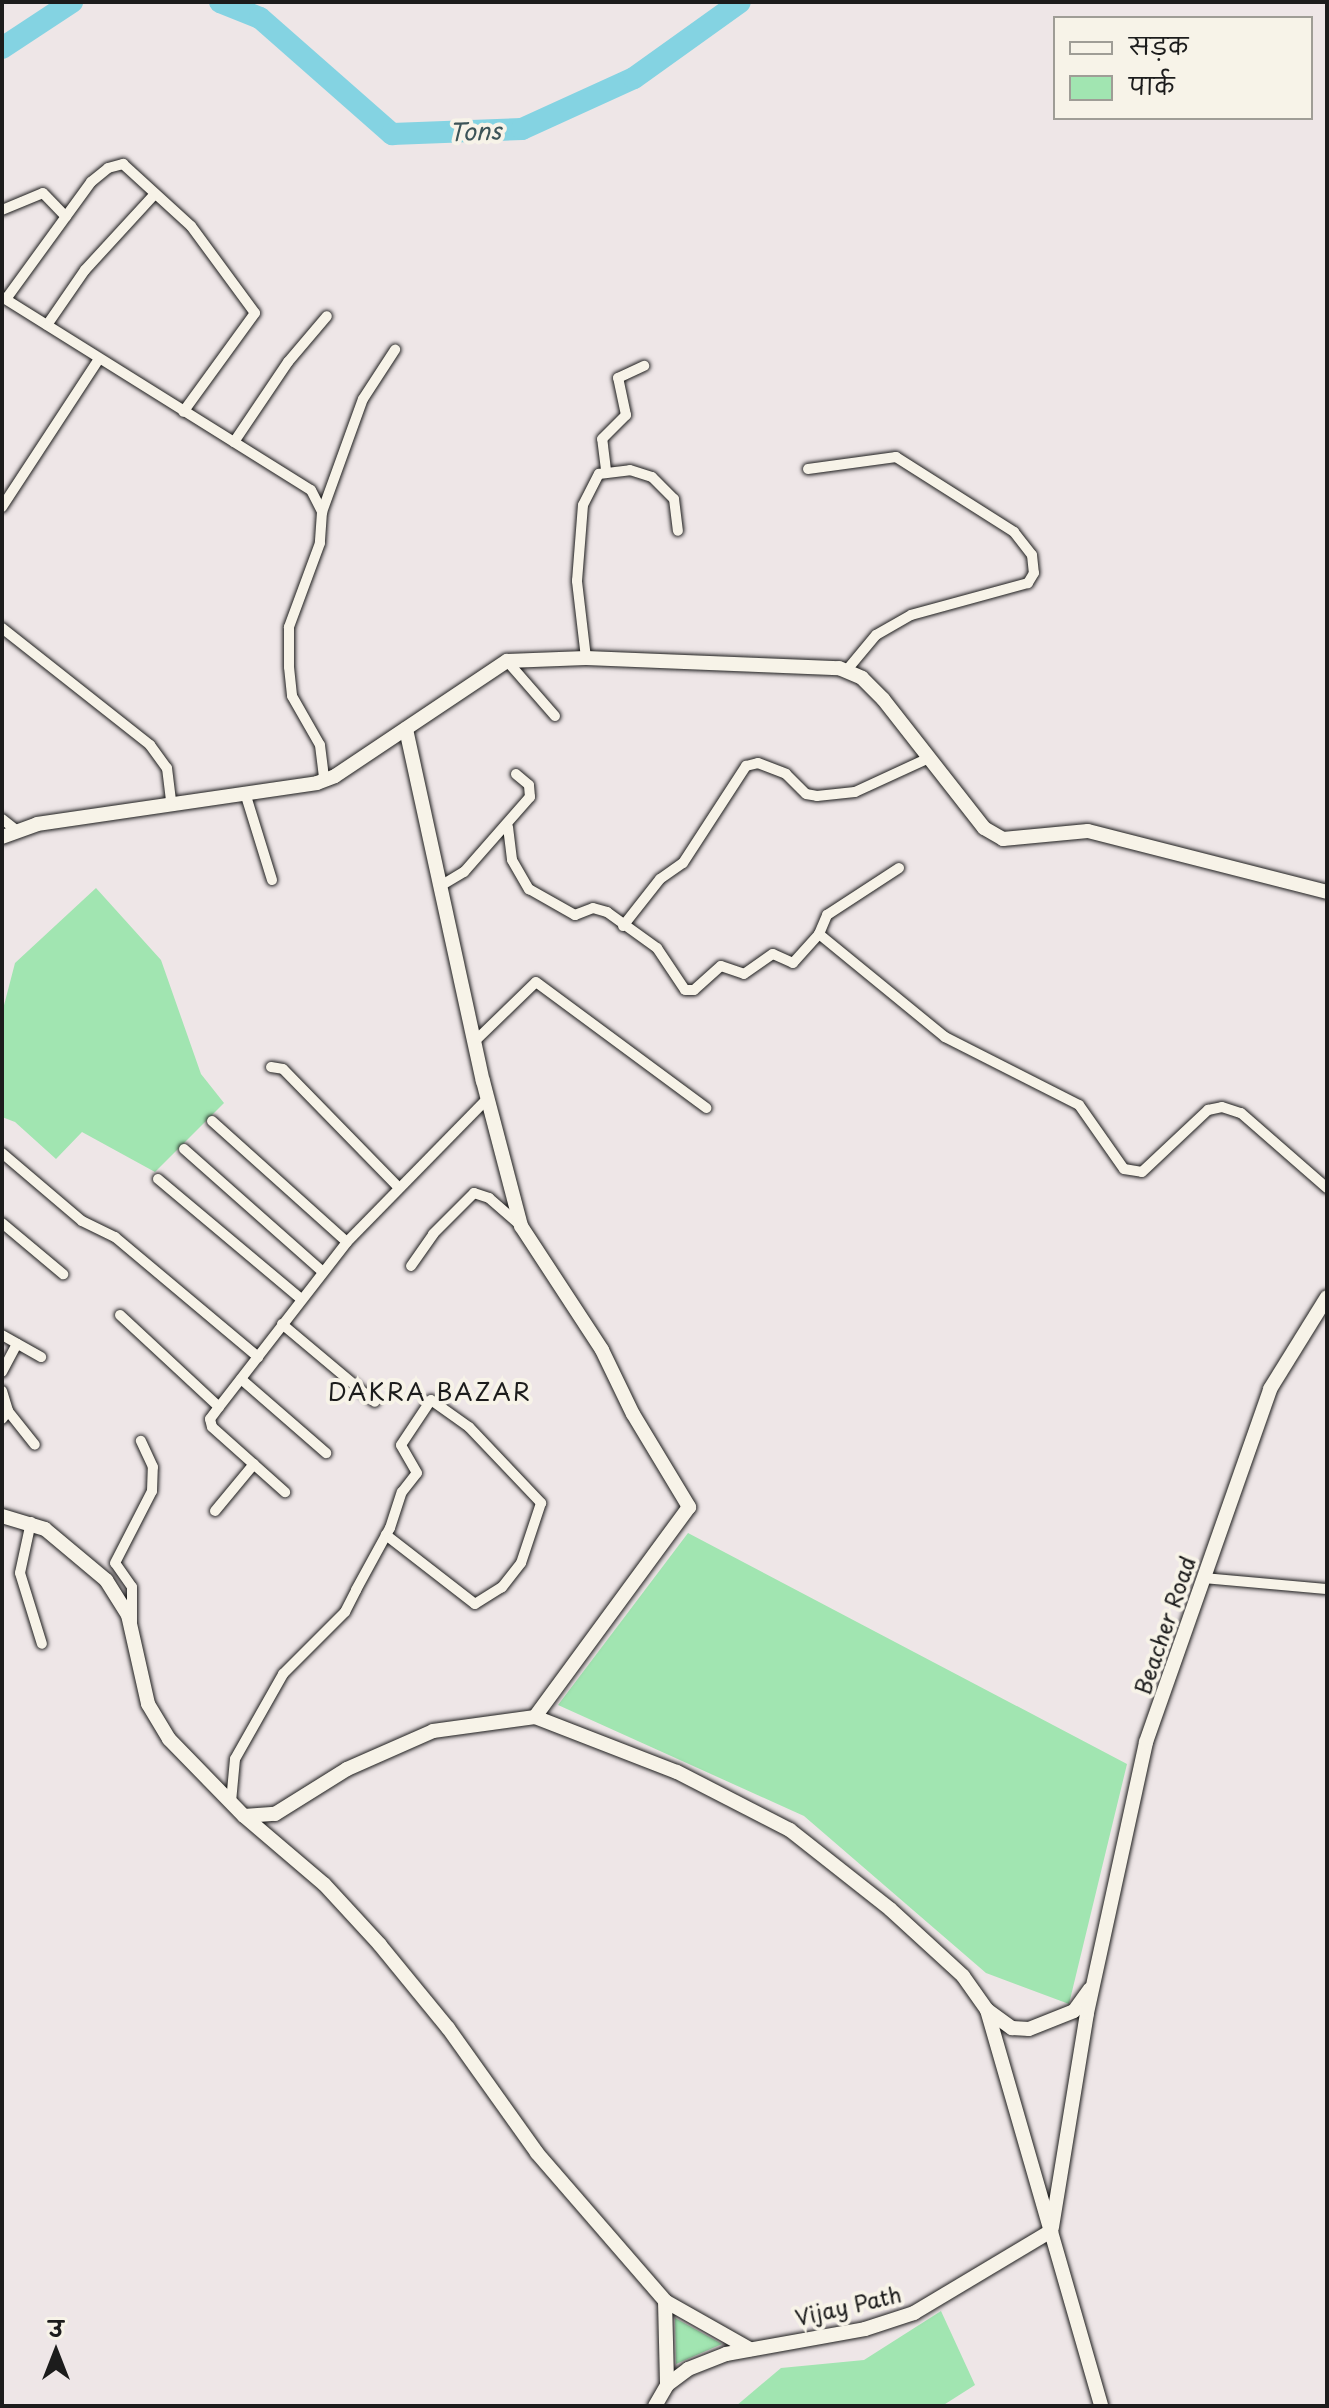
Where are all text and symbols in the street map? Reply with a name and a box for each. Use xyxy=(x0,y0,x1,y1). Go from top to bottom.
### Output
legend xyxy=(1053,16,1313,120)
text: सड़क xyxy=(1129,27,1188,63)
text: पार्क xyxy=(1129,67,1174,103)
water label: Tons xyxy=(448,116,502,146)
district label: DAKRA BAZAR xyxy=(328,1378,532,1406)
street label: Beacher Road xyxy=(1128,1552,1200,1698)
street label: Vijay Path xyxy=(793,2280,903,2330)
text: उ xyxy=(49,2311,63,2344)
north arrow xyxy=(16,2312,96,2392)

